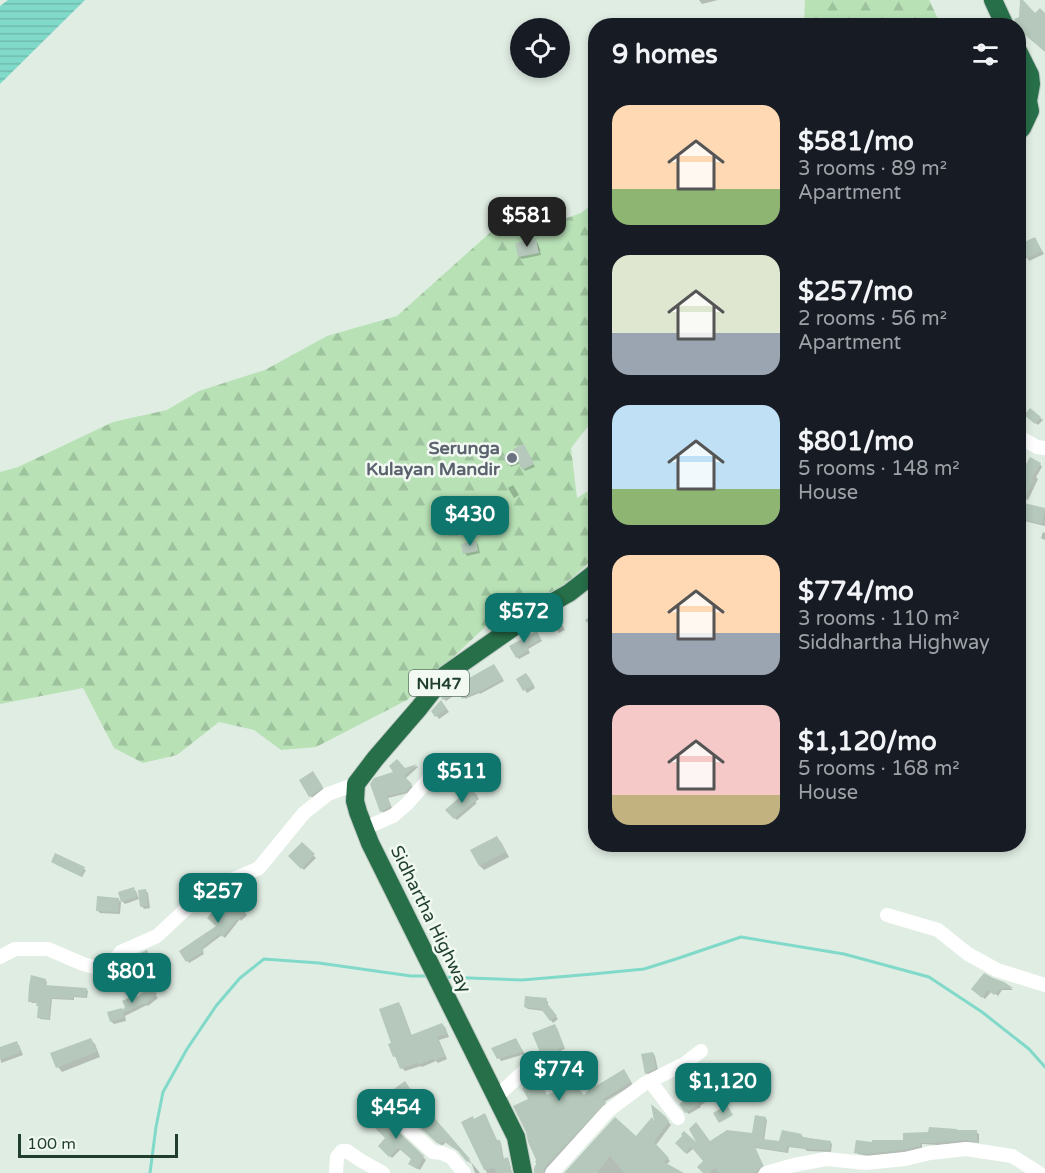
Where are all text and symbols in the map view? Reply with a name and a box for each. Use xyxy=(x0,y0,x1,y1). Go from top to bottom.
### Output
map controls xyxy=(510,18,570,78)
button: locate xyxy=(510,18,570,78)
icon: filters xyxy=(969,38,1002,71)
text: 9 homes xyxy=(612,39,718,70)
text: $581/mo xyxy=(798,126,914,157)
icon: home xyxy=(660,129,732,201)
text: 3 rooms · 89 m² xyxy=(798,157,947,181)
text: Apartment xyxy=(798,181,901,205)
pin: $581 xyxy=(491,197,563,248)
text: $581 xyxy=(502,204,552,228)
text: $257/mo xyxy=(798,276,913,307)
icon: home xyxy=(660,279,732,351)
text: 2 rooms · 56 m² xyxy=(798,307,947,331)
text: Apartment xyxy=(798,331,901,355)
text: $801/mo xyxy=(798,426,914,457)
icon: home xyxy=(660,429,732,501)
place label: Serunga Kulayan Mandir xyxy=(366,437,501,480)
marker: Serunga Kulayan Mandir xyxy=(505,451,519,465)
text: 5 rooms · 148 m² xyxy=(798,457,960,481)
text: House xyxy=(798,481,858,505)
pin: $430 xyxy=(434,496,506,547)
text: $430 xyxy=(445,503,495,527)
text: $774/mo xyxy=(798,576,914,607)
icon: home xyxy=(660,579,732,651)
pin: $572 xyxy=(488,593,560,644)
text: $572 xyxy=(499,600,549,624)
text: 3 rooms · 110 m² xyxy=(798,607,960,631)
text: Siddhartha Highway xyxy=(798,631,990,655)
road number: NH47 xyxy=(409,670,469,696)
text: $1,120/mo xyxy=(798,726,937,757)
icon: home xyxy=(660,729,732,801)
pin: $511 xyxy=(426,753,498,804)
text: 5 rooms · 168 m² xyxy=(798,757,960,781)
text: $511 xyxy=(437,760,487,784)
text: House xyxy=(798,781,858,805)
street label: Sidhartha Highway xyxy=(386,842,476,997)
pin: $257 xyxy=(182,873,254,924)
text: $257 xyxy=(193,880,243,904)
pin: $801 xyxy=(96,953,168,1004)
text: $801 xyxy=(107,960,157,984)
pin: $774 xyxy=(523,1051,595,1102)
text: $774 xyxy=(534,1058,584,1082)
pin: $1,120 xyxy=(674,1063,772,1114)
text: $1,120 xyxy=(689,1070,757,1094)
pin: $454 xyxy=(360,1089,432,1140)
text: $454 xyxy=(371,1096,421,1120)
scale bar xyxy=(18,1131,178,1158)
text: 100 m xyxy=(27,1134,76,1154)

